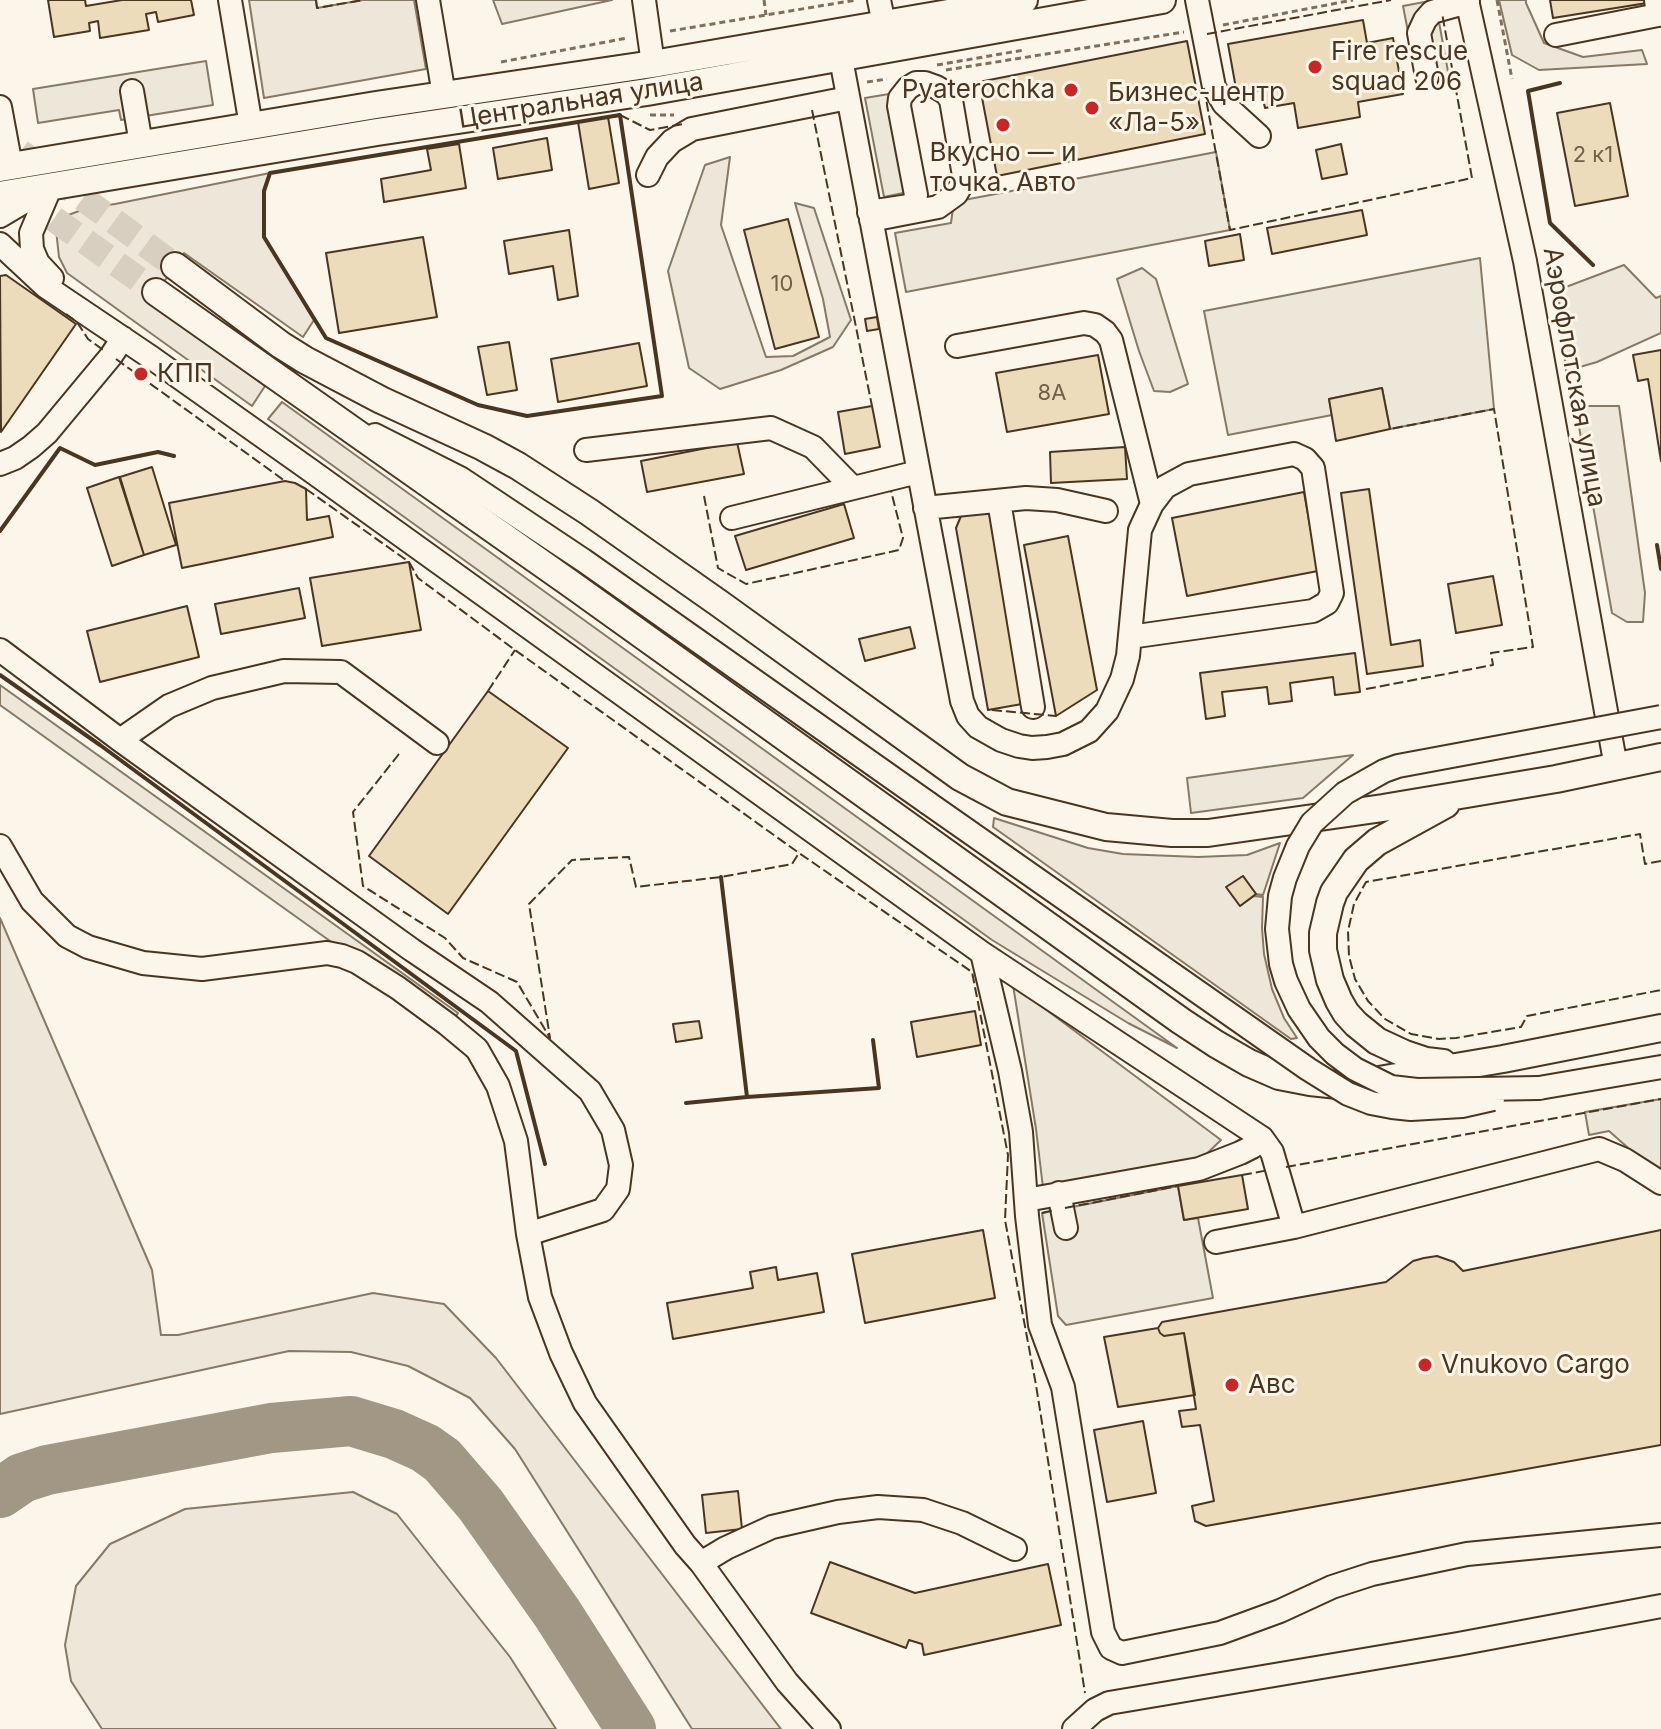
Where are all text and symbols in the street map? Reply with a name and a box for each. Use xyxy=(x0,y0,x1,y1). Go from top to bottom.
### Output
place label: Fire rescue squad 206 xyxy=(1331,36,1468,98)
marker: Fire rescue squad 206 xyxy=(1306,58,1324,76)
street label: Центральная улица xyxy=(456,66,706,136)
place label: Pyaterochka xyxy=(902,74,1055,106)
place label: Бизнес-центр «Ла-5» xyxy=(1108,77,1285,138)
marker: Pyaterochka xyxy=(1062,81,1080,99)
marker: Бизнес-центр «Ла-5» xyxy=(1083,99,1101,117)
marker: Вкусно — и точка. Авто xyxy=(994,116,1012,134)
place label: Вкусно — и точка. Авто xyxy=(929,137,1077,198)
house number: 2 к1 xyxy=(1573,142,1613,168)
street label: Аэрофлотская улица xyxy=(1536,245,1612,509)
house number: 10 xyxy=(771,271,793,297)
place label: КПП xyxy=(157,358,213,390)
marker: КПП xyxy=(132,365,150,383)
house number: 8А xyxy=(1038,380,1066,406)
place label: Vnukovo Cargo xyxy=(1441,1349,1630,1381)
marker: Vnukovo Cargo xyxy=(1416,1356,1434,1374)
place label: Авс xyxy=(1248,1369,1295,1401)
marker: Авс xyxy=(1223,1376,1241,1394)

